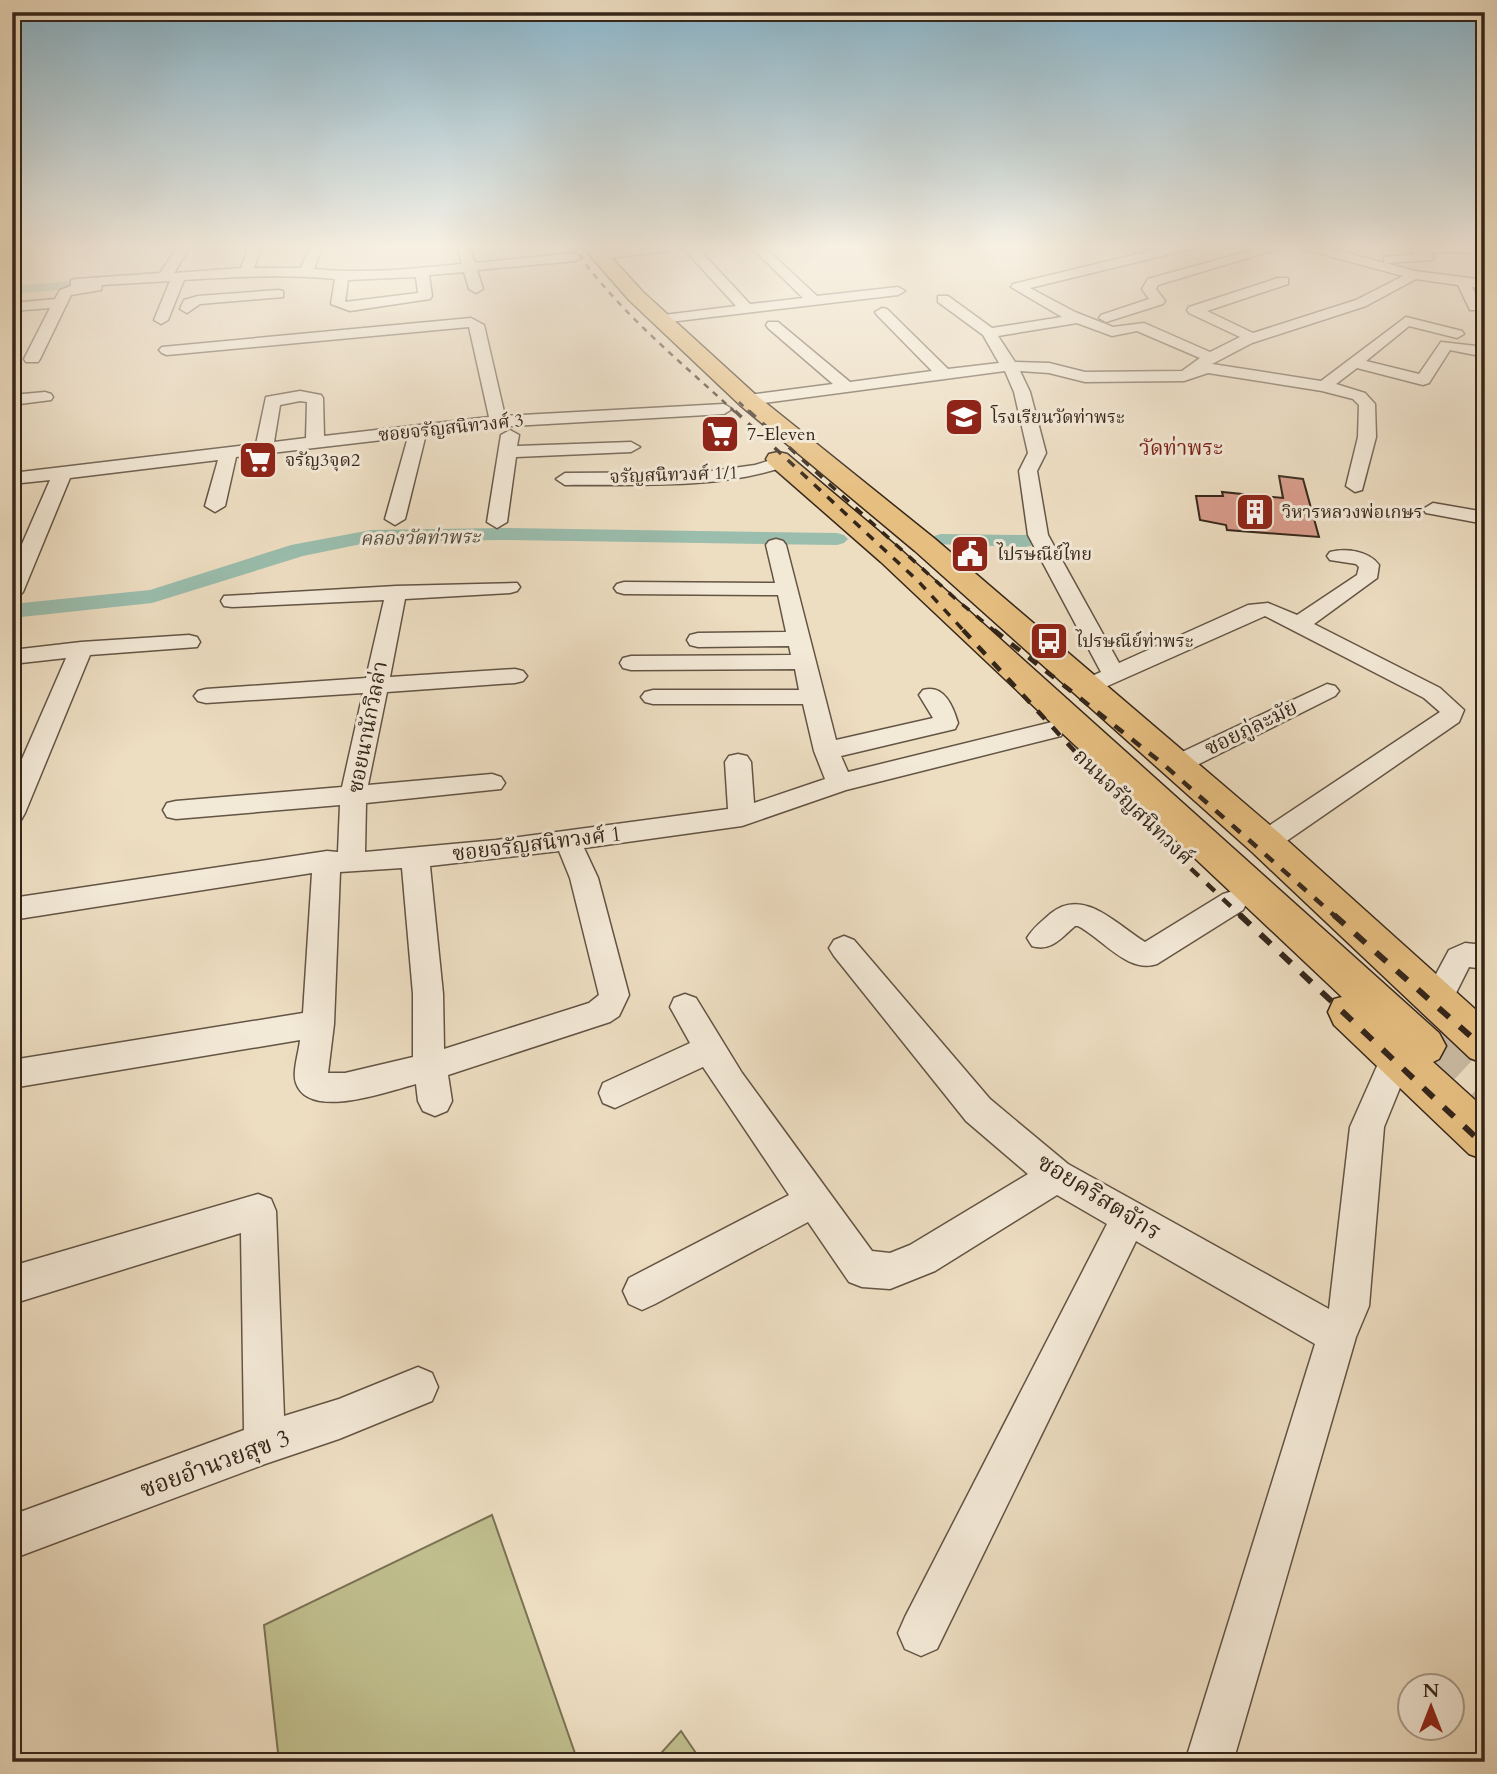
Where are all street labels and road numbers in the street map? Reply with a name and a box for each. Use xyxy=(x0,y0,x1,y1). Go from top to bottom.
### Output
street label: ซอยจรัญสนิทวงศ์ 3 xyxy=(377,408,525,448)
street label: จรัญสนิทวงศ์ 1/1 xyxy=(609,460,739,490)
street label: ซอยนานักวิลล่า xyxy=(341,659,395,795)
street label: ซอยภู่ละมัย xyxy=(1200,693,1302,763)
street label: ถนนจรัญสนิทวงศ์ xyxy=(1067,742,1199,872)
street label: ซอยจรัญสนิทวงศ์ 1 xyxy=(451,819,623,869)
street label: ซอยคริสตจักร xyxy=(1031,1146,1167,1248)
street label: ซอยอำนวยสุข 3 xyxy=(135,1422,295,1506)

